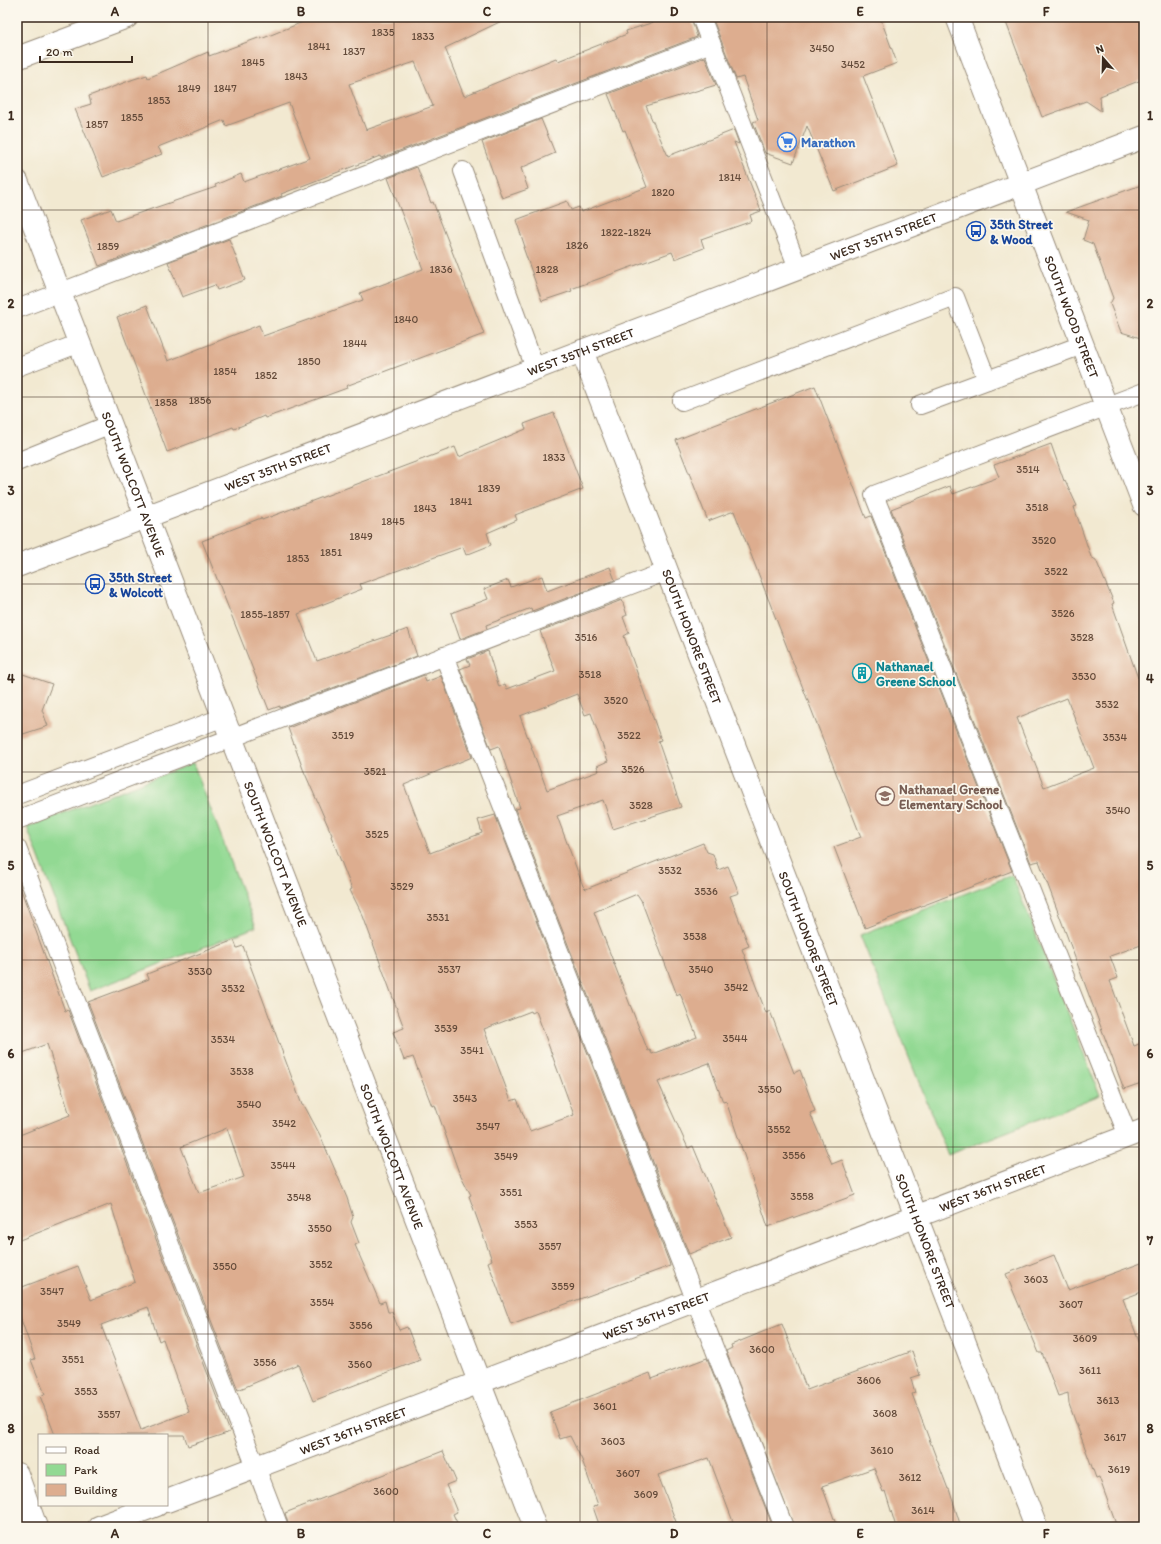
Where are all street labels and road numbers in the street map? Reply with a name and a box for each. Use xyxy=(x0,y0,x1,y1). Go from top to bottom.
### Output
street label: WEST 35TH STREET xyxy=(828,209,940,263)
street label: SOUTH WOOD STREET xyxy=(1042,253,1102,381)
street label: WEST 35TH STREET xyxy=(525,324,637,379)
street label: SOUTH WOLCOTT AVENUE xyxy=(99,409,169,559)
street label: WEST 35TH STREET xyxy=(222,439,334,494)
street label: SOUTH HONORE STREET xyxy=(659,567,725,707)
street label: SOUTH WOLCOTT AVENUE xyxy=(241,779,311,929)
street label: SOUTH HONORE STREET xyxy=(776,869,842,1009)
street label: SOUTH WOLCOTT AVENUE xyxy=(358,1081,427,1231)
street label: WEST 36TH STREET xyxy=(937,1160,1049,1215)
street label: SOUTH HONORE STREET xyxy=(893,1171,959,1311)
street label: WEST 36TH STREET xyxy=(600,1288,712,1342)
street label: WEST 36TH STREET xyxy=(297,1403,409,1458)

